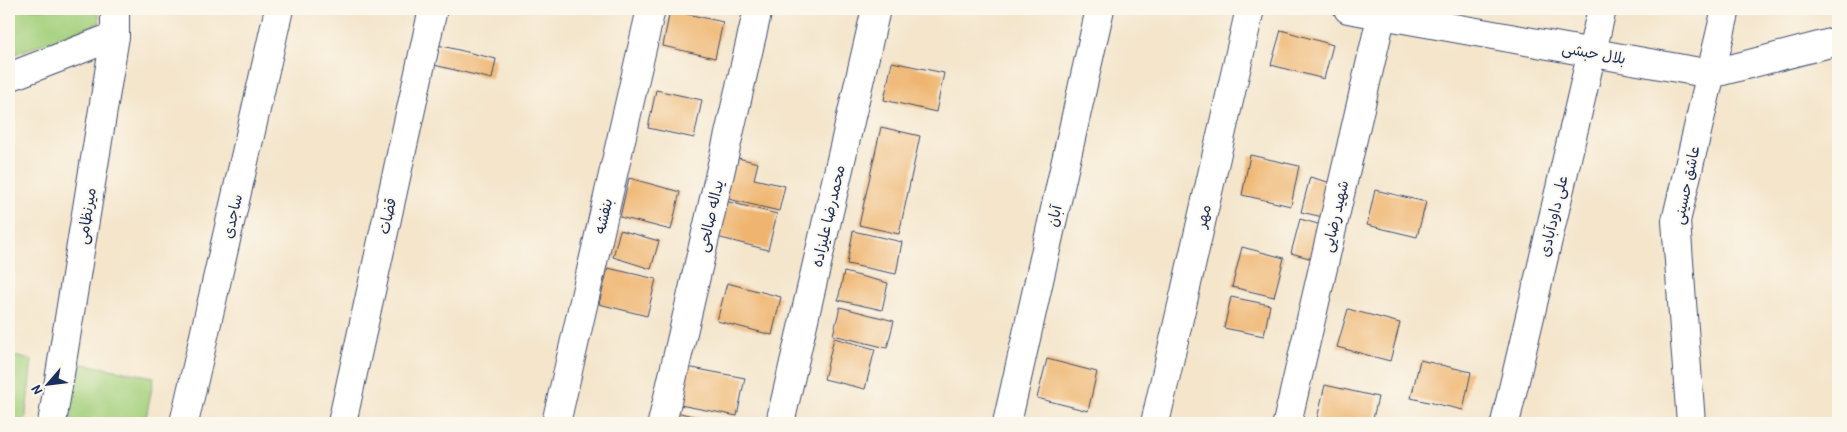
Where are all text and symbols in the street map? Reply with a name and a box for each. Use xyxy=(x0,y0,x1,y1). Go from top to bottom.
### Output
street label: بلال حبشی xyxy=(1560,37,1628,69)
street label: عاشق حسینی xyxy=(1667,144,1705,226)
street label: محمدرضا علیزاده xyxy=(806,163,850,269)
street label: علی داودآبادی xyxy=(1533,173,1573,259)
street label: یداله صالحی xyxy=(692,178,728,254)
street label: شهید رضایی xyxy=(1317,178,1353,254)
street label: میرنظامی xyxy=(71,186,101,246)
street label: ساجدی xyxy=(217,192,247,240)
street label: قضات xyxy=(373,196,401,236)
street label: بنفشه xyxy=(589,196,617,236)
street label: آبان xyxy=(1041,202,1067,229)
street label: مهر xyxy=(1190,202,1216,231)
north arrow xyxy=(22,360,72,410)
text: N xyxy=(26,382,46,398)

